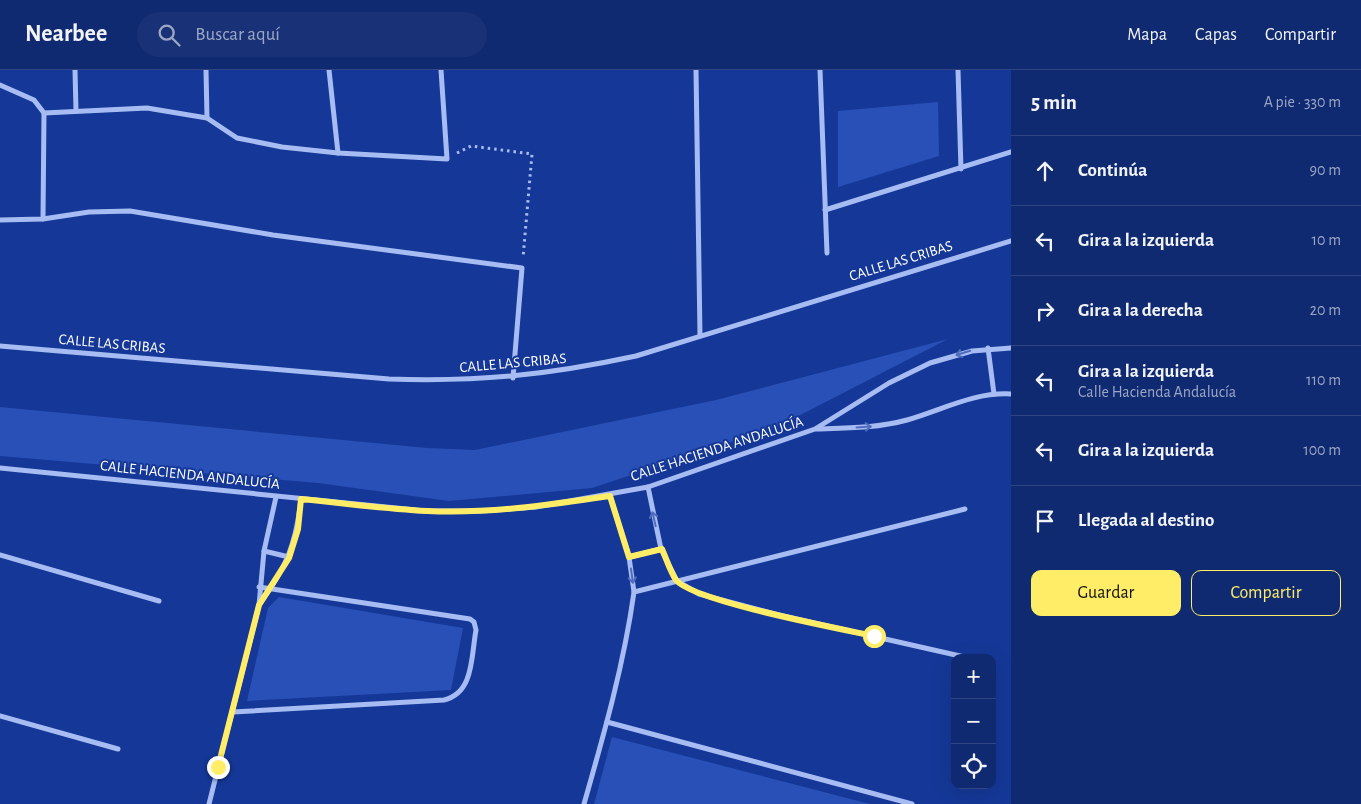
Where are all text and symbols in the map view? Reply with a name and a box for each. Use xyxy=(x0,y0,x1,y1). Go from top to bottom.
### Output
search box xyxy=(137,12,487,57)
icon: search xyxy=(155,21,183,49)
text: Nearbee xyxy=(25,22,107,46)
text: Buscar aquí xyxy=(195,25,280,44)
text: Mapa xyxy=(1127,26,1167,44)
text: Capas xyxy=(1195,26,1237,44)
text: Compartir xyxy=(1265,26,1336,44)
text: 5 min xyxy=(1031,92,1077,113)
text: A pie · 330 m xyxy=(1264,94,1341,110)
icon: ahead xyxy=(1031,157,1059,185)
text: Continúa xyxy=(1078,161,1147,180)
text: 90 m xyxy=(1310,162,1341,178)
icon: left xyxy=(1031,227,1059,255)
text: Gira a la izquierda xyxy=(1078,231,1214,250)
text: 10 m xyxy=(1312,232,1341,248)
street label: CALLE LAS CRIBAS xyxy=(848,238,954,284)
icon: right xyxy=(1031,297,1059,325)
text: Gira a la derecha xyxy=(1078,301,1203,320)
text: 20 m xyxy=(1310,302,1341,318)
street label: CALLE LAS CRIBAS xyxy=(58,332,166,356)
one-way arrow xyxy=(955,349,971,359)
street label: CALLE LAS CRIBAS xyxy=(459,351,567,375)
text: Gira a la izquierda xyxy=(1078,362,1214,381)
icon: left xyxy=(1031,367,1059,395)
text: 110 m xyxy=(1306,372,1341,388)
text: Calle Hacienda Andalucía xyxy=(1078,384,1236,400)
street label: CALLE HACIENDA ANDALUCÍA xyxy=(628,412,805,484)
one-way arrow xyxy=(856,422,872,431)
icon: left xyxy=(1031,437,1059,465)
text: Gira a la izquierda xyxy=(1078,441,1214,460)
text: 100 m xyxy=(1303,442,1341,458)
street label: CALLE HACIENDA ANDALUCÍA xyxy=(99,456,281,492)
icon: arrive xyxy=(1031,507,1059,535)
text: Llegada al destino xyxy=(1078,511,1215,530)
one-way arrow xyxy=(649,512,658,528)
one-way arrow xyxy=(627,568,637,584)
button: Guardar xyxy=(1031,570,1181,616)
button: Compartir xyxy=(1191,570,1341,616)
route start xyxy=(863,625,886,648)
map controls xyxy=(951,654,996,789)
button: + xyxy=(951,654,996,699)
button: − xyxy=(951,699,996,744)
button: locate xyxy=(951,744,996,789)
route end xyxy=(207,756,230,779)

